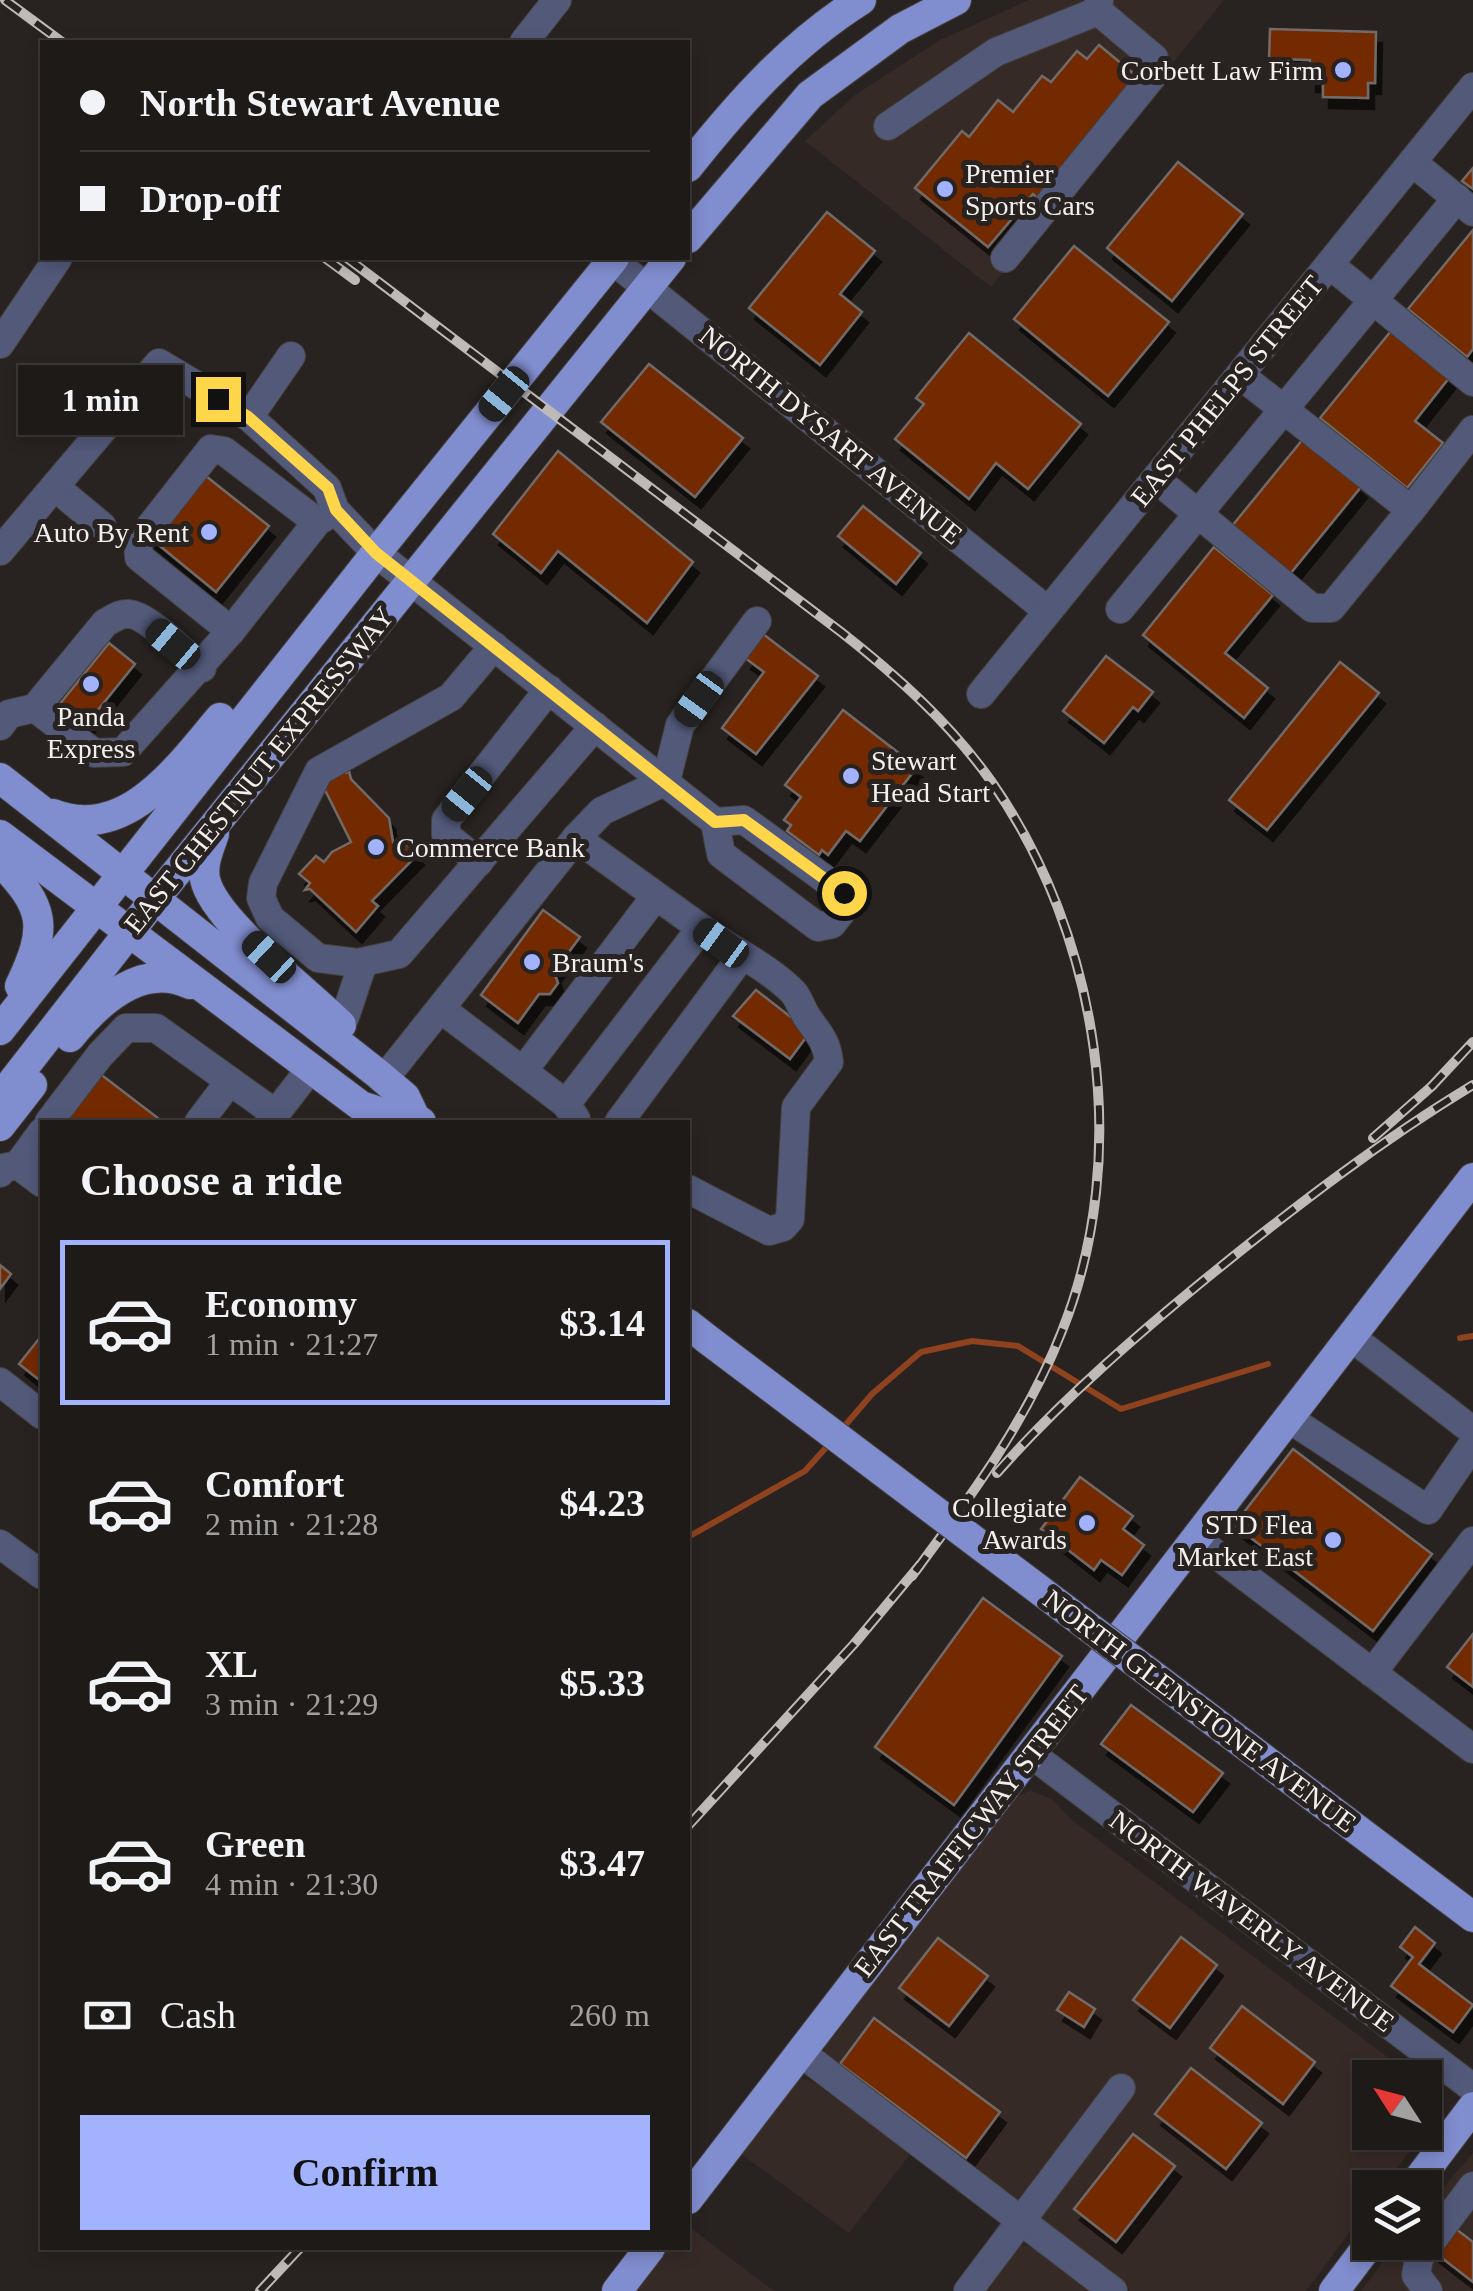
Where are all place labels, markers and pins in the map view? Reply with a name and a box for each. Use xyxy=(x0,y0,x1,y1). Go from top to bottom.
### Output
place label: Corbett Law Firm xyxy=(1121,55,1323,86)
marker: Corbett Law Firm xyxy=(1332,59,1354,81)
place label: Premier Sports Cars xyxy=(965,158,1095,221)
marker: Premier Sports Cars xyxy=(934,178,956,200)
place label: Auto By Rent xyxy=(33,517,189,548)
marker: Auto By Rent xyxy=(198,521,220,543)
marker: Panda Express xyxy=(80,673,102,695)
place label: Panda Express xyxy=(47,701,135,764)
place label: Stewart Head Start xyxy=(871,745,990,808)
marker: Stewart Head Start xyxy=(840,765,862,787)
place label: Commerce Bank xyxy=(396,832,585,863)
marker: Commerce Bank xyxy=(365,836,387,858)
place label: Braum's xyxy=(552,947,644,978)
marker: Braum's xyxy=(521,951,543,973)
place label: Collegiate Awards xyxy=(952,1492,1067,1555)
place label: STD Flea Market East xyxy=(1177,1509,1314,1572)
marker: Collegiate Awards xyxy=(1076,1512,1098,1534)
marker: STD Flea Market East xyxy=(1322,1529,1344,1551)

